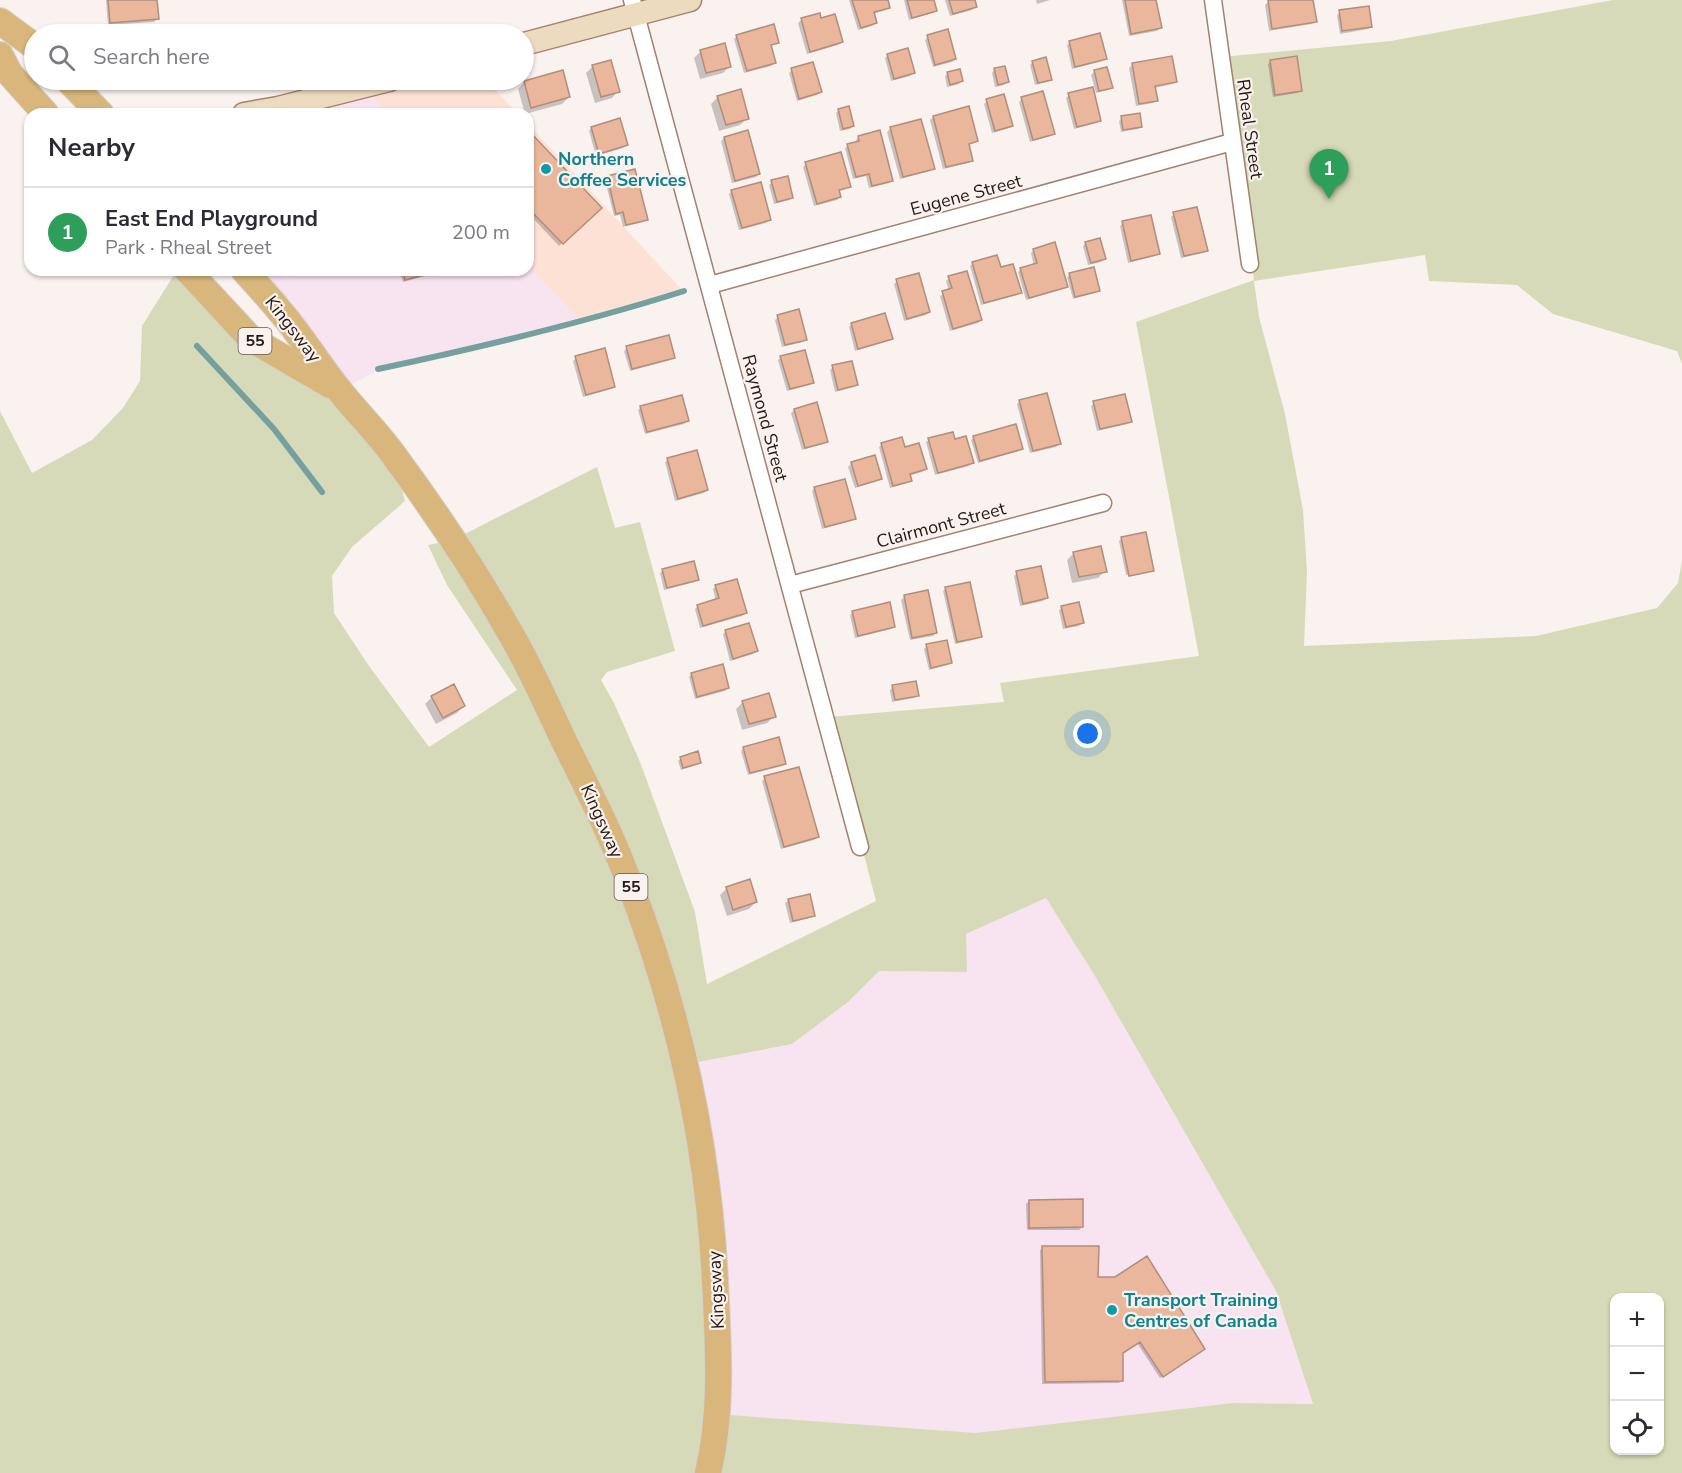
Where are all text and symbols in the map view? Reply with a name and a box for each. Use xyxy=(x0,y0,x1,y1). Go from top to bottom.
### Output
search box xyxy=(24,24,534,90)
icon: search xyxy=(45,41,78,74)
text: Search here xyxy=(93,42,210,72)
street label: Rheal Street xyxy=(1231,78,1269,181)
text: Nearby xyxy=(48,130,135,165)
place label: Northern Coffee Services xyxy=(558,147,687,192)
pin: 1 xyxy=(1310,150,1348,199)
marker: Northern Coffee Services xyxy=(539,162,553,176)
street label: Eugene Street xyxy=(908,168,1025,221)
text: East End Playground xyxy=(105,204,318,234)
text: 1 xyxy=(62,219,74,246)
text: 200 m xyxy=(452,219,510,246)
text: Park · Rheal Street xyxy=(105,234,271,261)
street label: Kingsway xyxy=(259,291,327,368)
road number: 55 xyxy=(238,328,272,354)
street label: Raymond Street xyxy=(737,352,794,485)
street label: Clairmont Street xyxy=(874,496,1009,554)
your location xyxy=(1073,719,1102,748)
street label: Kingsway xyxy=(575,780,629,862)
road number: 55 xyxy=(614,874,648,900)
street label: Kingsway xyxy=(702,1250,730,1330)
place label: Transport Training Centres of Canada xyxy=(1124,1288,1278,1333)
map controls xyxy=(1610,1293,1664,1455)
button: + xyxy=(1610,1293,1664,1347)
marker: Transport Training Centres of Canada xyxy=(1105,1303,1119,1317)
button: − xyxy=(1610,1347,1664,1401)
button: locate xyxy=(1610,1401,1664,1455)

